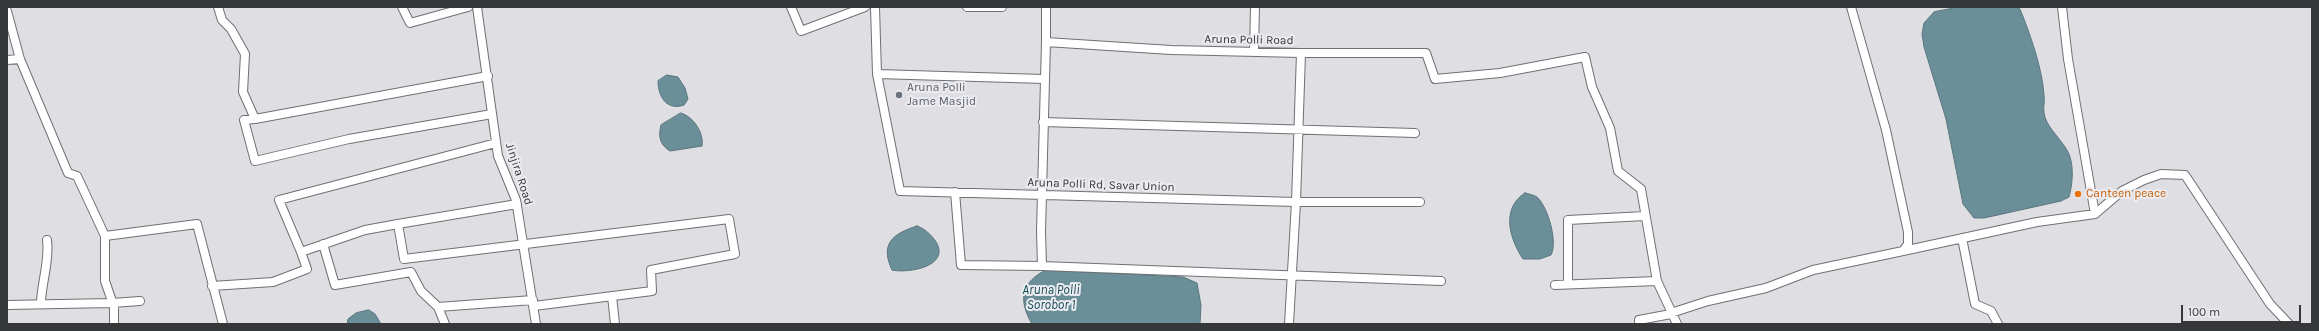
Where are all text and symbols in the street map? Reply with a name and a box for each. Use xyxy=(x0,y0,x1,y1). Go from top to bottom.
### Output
street label: Aruna Polli Road xyxy=(1204,32,1294,48)
place label: Aruna Polli Jame Masjid xyxy=(907,81,976,109)
marker: Aruna Polli Jame Masjid xyxy=(894,90,904,100)
street label: Jinjira Road xyxy=(502,141,536,207)
street label: Aruna Polli Rd, Savar Union xyxy=(1027,175,1175,195)
place label: Canteen peace xyxy=(2086,187,2166,201)
marker: Canteen peace xyxy=(2073,189,2083,199)
water label: Aruna Polli Sorobor 1 xyxy=(1022,282,1080,313)
scale bar xyxy=(2183,297,2303,323)
text: 100 m xyxy=(2188,305,2220,319)

